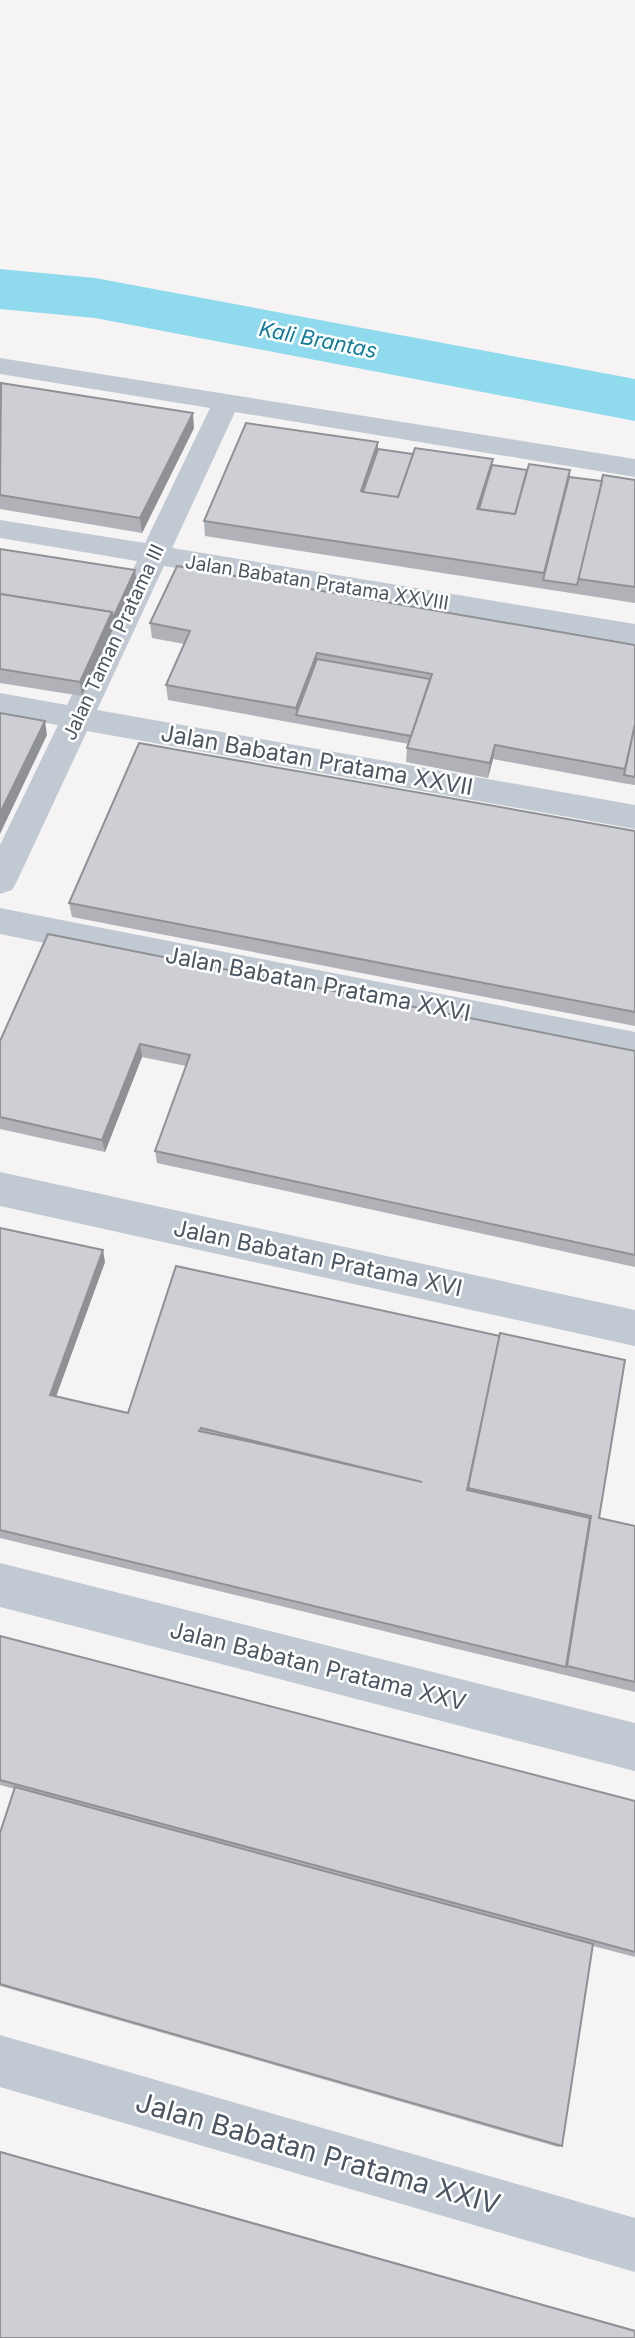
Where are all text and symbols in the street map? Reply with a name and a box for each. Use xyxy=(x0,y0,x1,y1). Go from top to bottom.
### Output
water label: Kali Brantas xyxy=(257,316,379,363)
street label: Jalan Taman Pratama III xyxy=(58,541,169,744)
street label: Jalan Babatan Pratama XXVIII xyxy=(184,550,450,615)
street label: Jalan Babatan Pratama XXVII xyxy=(159,719,475,801)
street label: Jalan Babatan Pratama XXVI xyxy=(163,941,473,1027)
street label: Jalan Babatan Pratama XVI xyxy=(171,1214,465,1302)
street label: Jalan Babatan Pratama XXV xyxy=(167,1616,469,1716)
street label: Jalan Babatan Pratama XXIV xyxy=(132,2085,504,2221)

